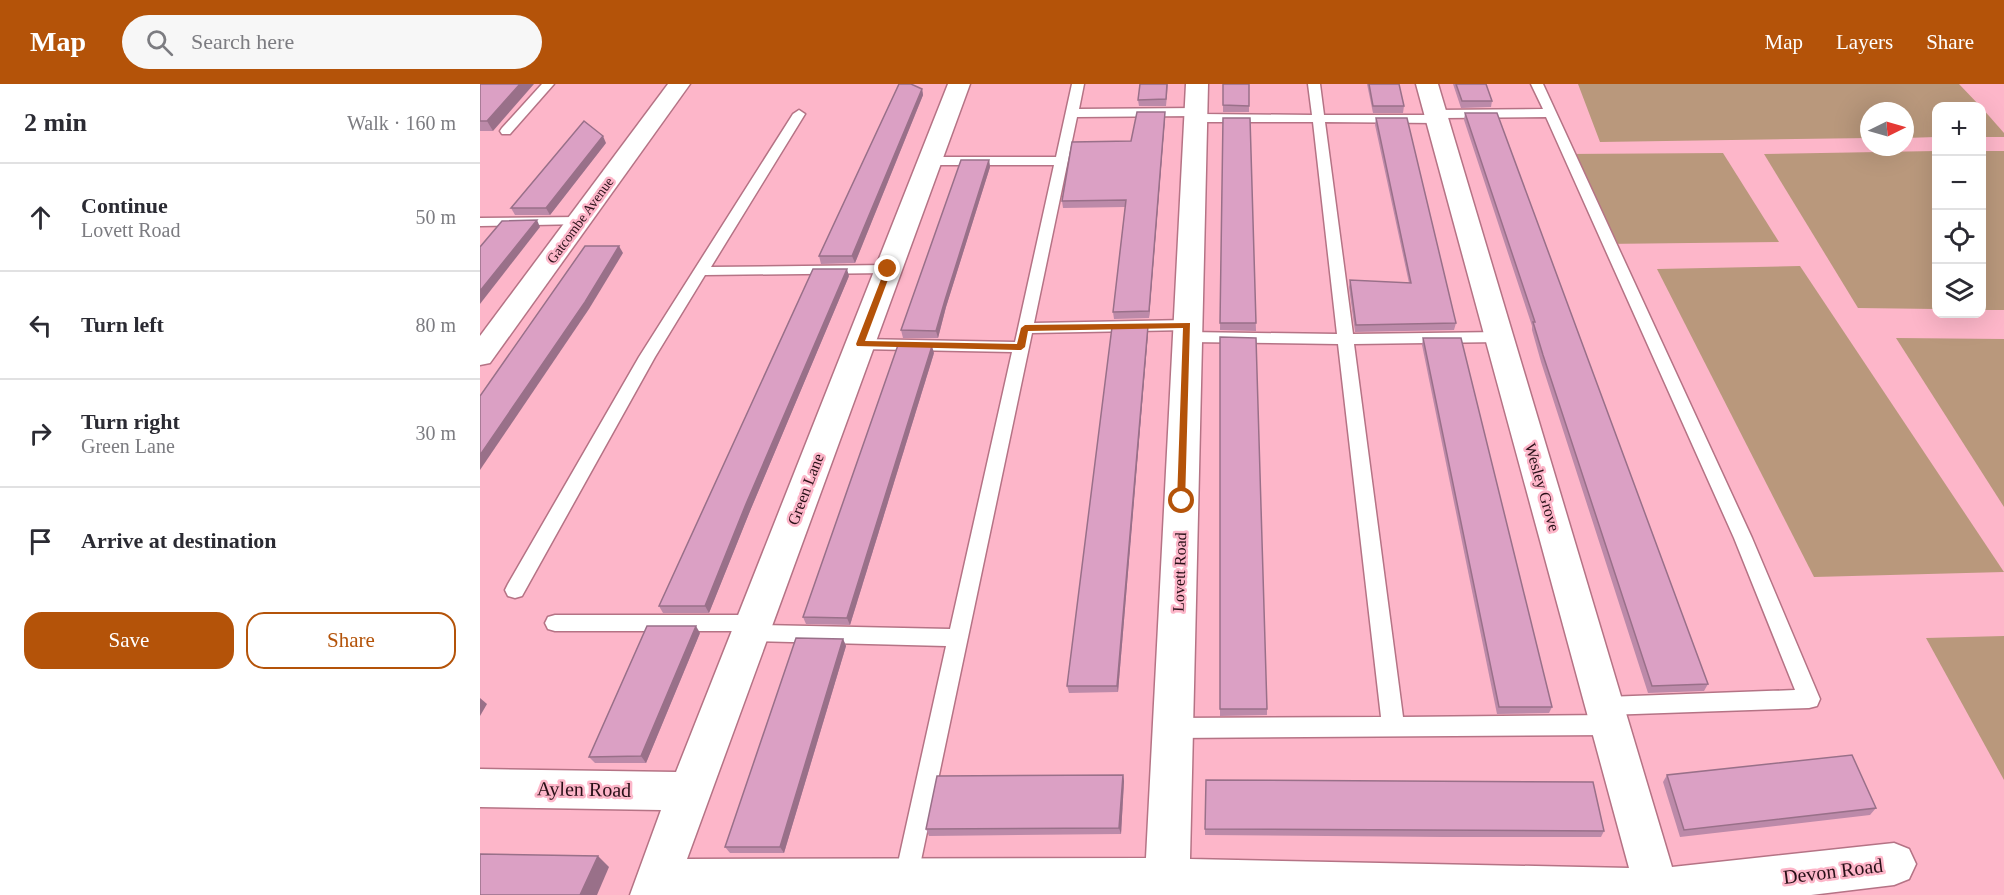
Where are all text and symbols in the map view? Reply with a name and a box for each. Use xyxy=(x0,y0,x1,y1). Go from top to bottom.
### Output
search box xyxy=(122,15,542,69)
text: Map xyxy=(30,26,86,57)
icon: search xyxy=(143,26,176,59)
text: Search here xyxy=(191,29,294,54)
text: Map xyxy=(1765,30,1803,54)
text: Layers xyxy=(1836,30,1893,54)
text: Share xyxy=(1926,30,1974,54)
north arrow xyxy=(1860,102,1914,156)
map controls xyxy=(1932,102,1986,318)
button: + xyxy=(1932,102,1986,156)
text: 2 min xyxy=(24,108,87,137)
text: Walk · 160 m xyxy=(347,112,456,134)
button: − xyxy=(1932,156,1986,210)
street label: Gatcombe Avenue xyxy=(544,174,617,266)
text: Continue xyxy=(81,193,168,218)
icon: ahead xyxy=(24,201,57,234)
text: 50 m xyxy=(415,206,456,228)
button: locate xyxy=(1932,210,1986,264)
text: Lovett Road xyxy=(81,219,180,241)
route end xyxy=(874,255,900,281)
button: layers xyxy=(1932,264,1986,318)
icon: left xyxy=(24,309,57,342)
text: Turn left xyxy=(81,312,164,337)
text: 80 m xyxy=(415,314,456,336)
text: Turn right xyxy=(81,409,180,434)
icon: right xyxy=(24,417,57,450)
text: 30 m xyxy=(415,422,456,444)
text: Green Lane xyxy=(81,435,175,457)
street label: Wesley Grove xyxy=(1521,441,1563,533)
street label: Green Lane xyxy=(784,451,827,527)
route start xyxy=(1168,487,1194,513)
icon: arrive xyxy=(24,525,57,558)
text: Arrive at destination xyxy=(81,528,277,553)
street label: Lovett Road xyxy=(1170,532,1189,612)
button: Save xyxy=(24,612,234,669)
button: Share xyxy=(246,612,456,669)
street label: Aylen Road xyxy=(537,777,631,802)
street label: Devon Road xyxy=(1782,854,1884,888)

